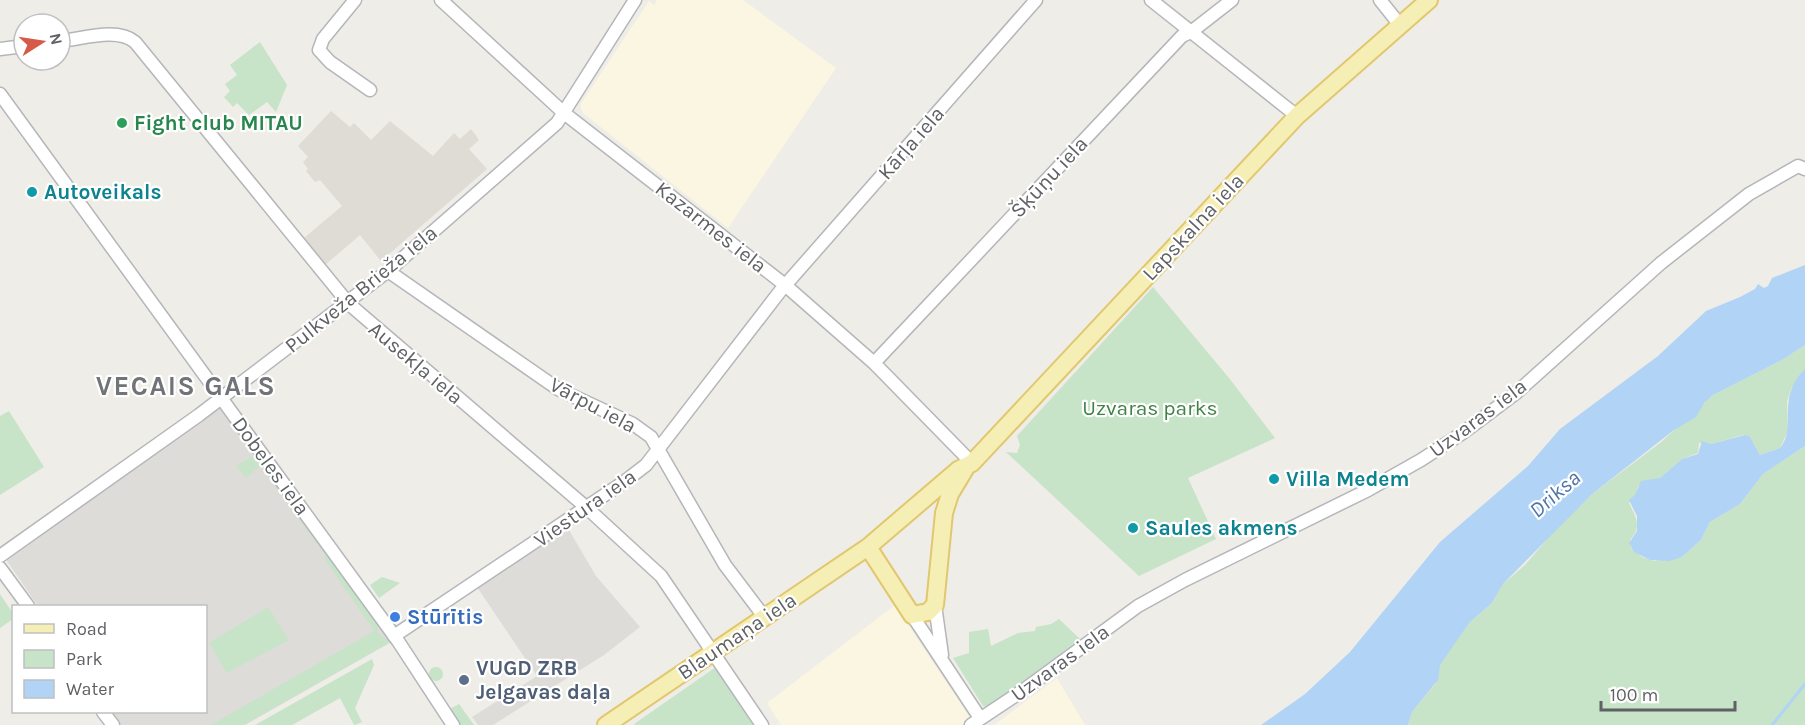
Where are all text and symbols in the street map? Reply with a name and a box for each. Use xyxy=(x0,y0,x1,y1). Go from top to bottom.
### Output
north arrow xyxy=(12,12,72,72)
text: N xyxy=(46,31,67,47)
street label: Kārļa iela xyxy=(873,102,949,184)
place label: Fight club MITAU xyxy=(134,111,303,135)
marker: Fight club MITAU xyxy=(115,116,129,130)
street label: Šķūņu iela xyxy=(1005,131,1093,223)
street label: Lapskalna iela xyxy=(1137,168,1249,286)
street label: Kazarmes iela xyxy=(651,176,771,278)
place label: Autoveikals xyxy=(44,180,162,204)
marker: Autoveikals xyxy=(25,185,39,199)
street label: Pulkveža Brieža iela xyxy=(280,220,442,358)
street label: Ausekļa iela xyxy=(364,317,468,409)
district label: VECAIS GALS xyxy=(96,370,276,402)
street label: Vārpu iela xyxy=(546,372,640,438)
street label: Uzvaras iela xyxy=(1425,374,1531,462)
park label: Uzvaras parks xyxy=(1082,396,1218,420)
street label: Dobeles iela xyxy=(227,412,315,520)
street label: Viestura iela xyxy=(529,464,641,552)
water label: Driksa xyxy=(1524,465,1586,523)
place label: Villa Medem xyxy=(1286,467,1409,491)
marker: Villa Medem xyxy=(1267,472,1281,486)
place label: Saules akmens xyxy=(1145,516,1298,540)
marker: Saules akmens xyxy=(1126,521,1140,535)
street label: Blaumaņa iela xyxy=(673,587,801,685)
legend xyxy=(12,605,207,713)
place label: Stūrītis xyxy=(407,605,483,629)
marker: Stūrītis xyxy=(388,610,402,624)
text: Road xyxy=(66,618,107,640)
street label: Uzvaras iela xyxy=(1006,619,1114,707)
text: Park xyxy=(66,648,103,670)
place label: VUGD ZRB Jelgavas daļa xyxy=(476,656,611,705)
marker: VUGD ZRB Jelgavas daļa xyxy=(457,673,471,687)
scale bar xyxy=(1601,674,1734,712)
text: Water xyxy=(66,678,114,700)
text: 100 m xyxy=(1610,684,1658,706)

